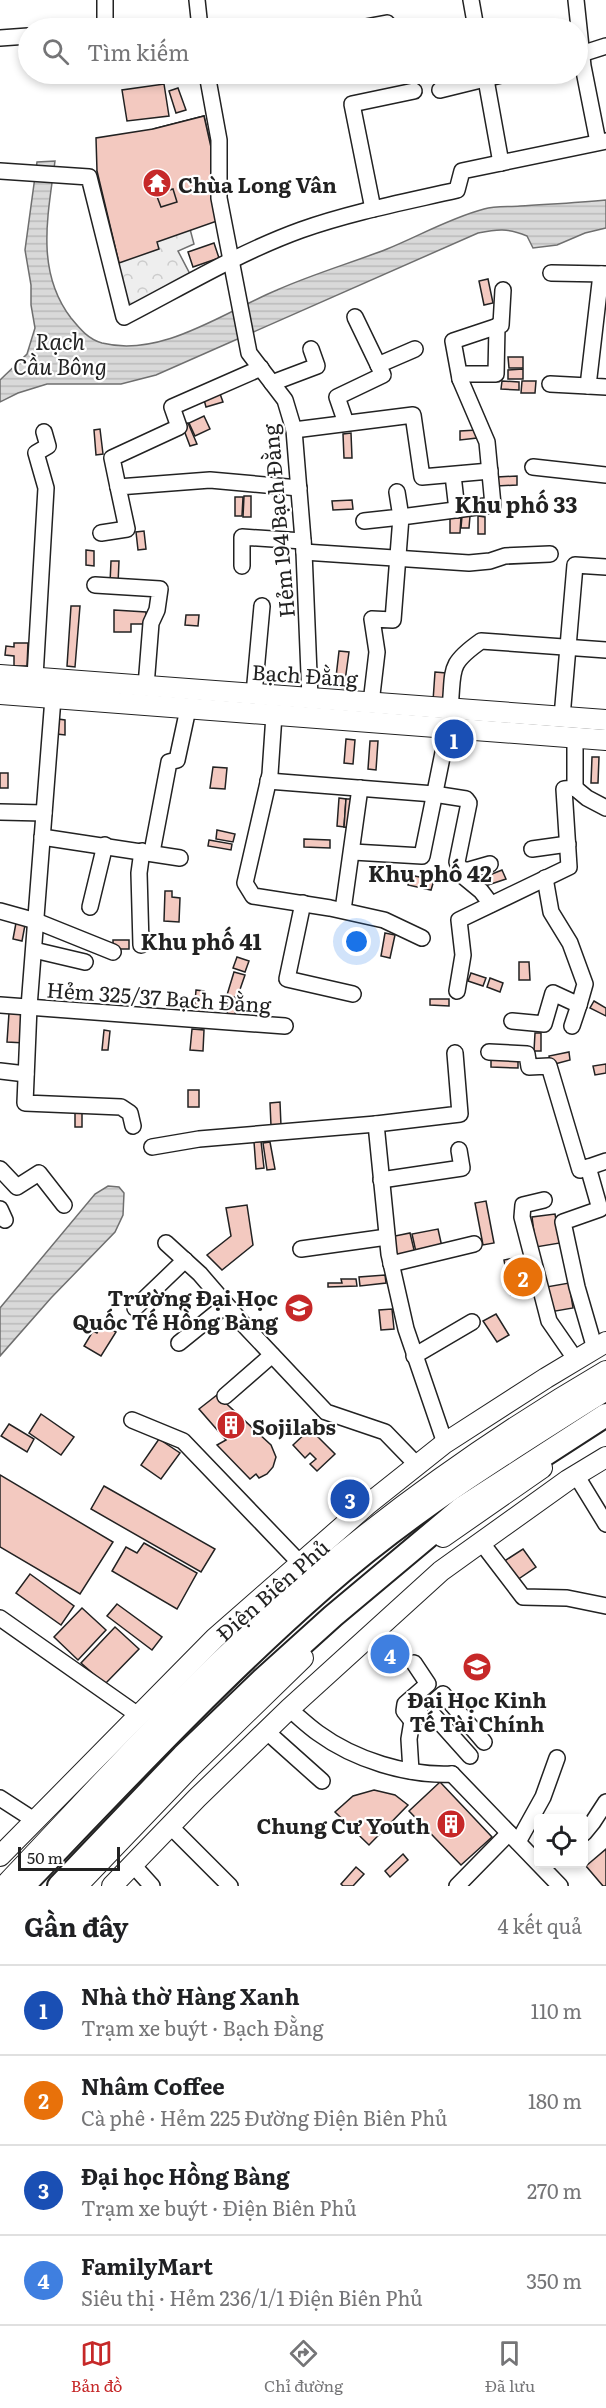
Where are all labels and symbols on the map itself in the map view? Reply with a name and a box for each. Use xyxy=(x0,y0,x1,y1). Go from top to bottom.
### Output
temple icon: Chùa Long Vân xyxy=(141,167,173,199)
place label: Chùa Long Vân xyxy=(178,168,337,199)
water label: Rạch Cầu Bông xyxy=(13,324,107,382)
street label: Hẻm 194 Bạch Đằng xyxy=(253,423,301,619)
district label: Khu phố 33 xyxy=(455,487,577,520)
street label: Bạch Đằng xyxy=(251,655,359,693)
pin: 1 xyxy=(434,716,474,762)
district label: Khu phố 42 xyxy=(368,856,492,889)
district label: Khu phố 41 xyxy=(140,924,262,957)
your location xyxy=(342,927,371,956)
street label: Hẻm 325/37 Bạch Đằng xyxy=(46,973,273,1019)
pin: 2 xyxy=(504,1254,542,1300)
place label: Trường Đại Học Quốc Tế Hồng Bàng xyxy=(72,1281,278,1336)
school or university icon: Trường Đại Học Quốc Tế Hồng Bàng xyxy=(283,1292,315,1324)
building icon: Sojilabs xyxy=(215,1409,247,1441)
place label: Sojilabs xyxy=(252,1410,336,1441)
pin: 3 xyxy=(330,1476,370,1522)
street label: Điện Biên Phủ xyxy=(208,1531,335,1647)
pin: 4 xyxy=(370,1632,410,1676)
school or university icon: Đại Học Kinh Tế Tài Chính xyxy=(461,1651,493,1683)
place label: Đại Học Kinh Tế Tài Chính xyxy=(407,1683,547,1738)
building icon: Chung Cư Youth xyxy=(435,1808,467,1840)
place label: Chung Cư Youth xyxy=(257,1809,430,1840)
scale bar xyxy=(18,1844,120,1872)

